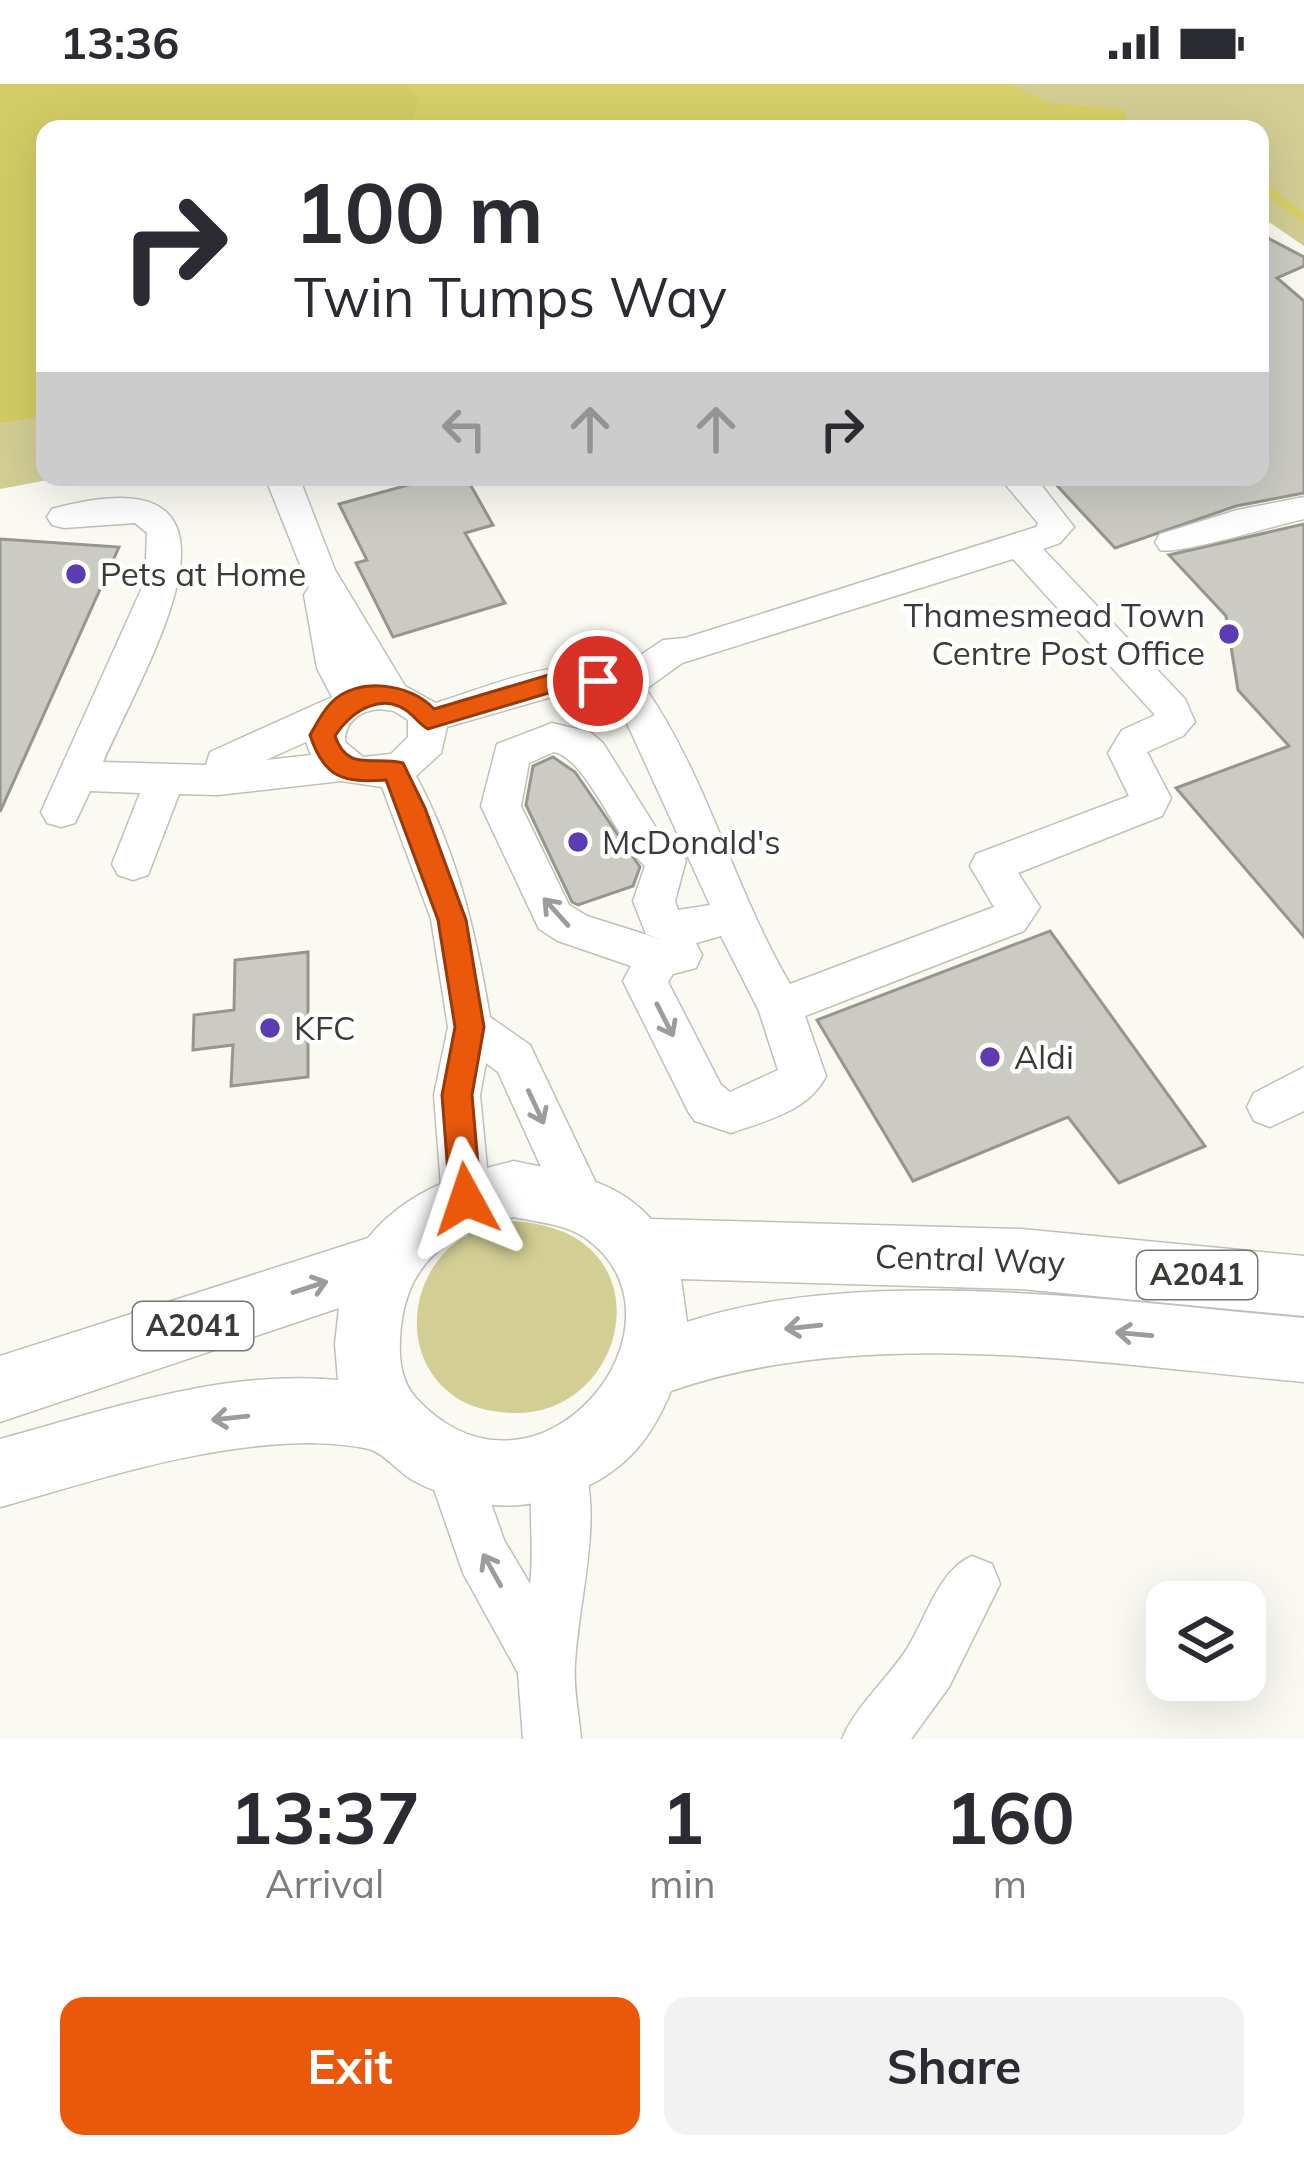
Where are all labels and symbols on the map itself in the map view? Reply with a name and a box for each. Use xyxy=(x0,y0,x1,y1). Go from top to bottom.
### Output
place label: Pets at Home xyxy=(100,553,306,594)
marker: Pets at Home xyxy=(63,561,89,587)
place label: Thamesmead Town Centre Post Office xyxy=(903,594,1205,673)
marker: Thamesmead Town Centre Post Office xyxy=(1216,621,1242,647)
pin xyxy=(547,630,649,732)
place label: McDonald's xyxy=(602,821,781,862)
marker: McDonald's xyxy=(565,829,591,855)
one-way arrow xyxy=(542,898,571,928)
one-way arrow xyxy=(655,1001,678,1037)
place label: KFC xyxy=(294,1007,356,1048)
marker: KFC xyxy=(257,1015,283,1041)
place label: Aldi xyxy=(1014,1036,1074,1077)
marker: Aldi xyxy=(977,1044,1003,1070)
one-way arrow xyxy=(526,1088,548,1124)
position arrow xyxy=(403,1136,529,1262)
street label: Central Way xyxy=(874,1235,1066,1282)
road number: A2041 xyxy=(1137,1251,1257,1299)
one-way arrow xyxy=(291,1274,329,1296)
road number: A2041 xyxy=(133,1302,253,1350)
one-way arrow xyxy=(785,1317,824,1339)
one-way arrow xyxy=(1116,1323,1155,1346)
one-way arrow xyxy=(211,1407,250,1430)
one-way arrow xyxy=(480,1553,503,1588)

